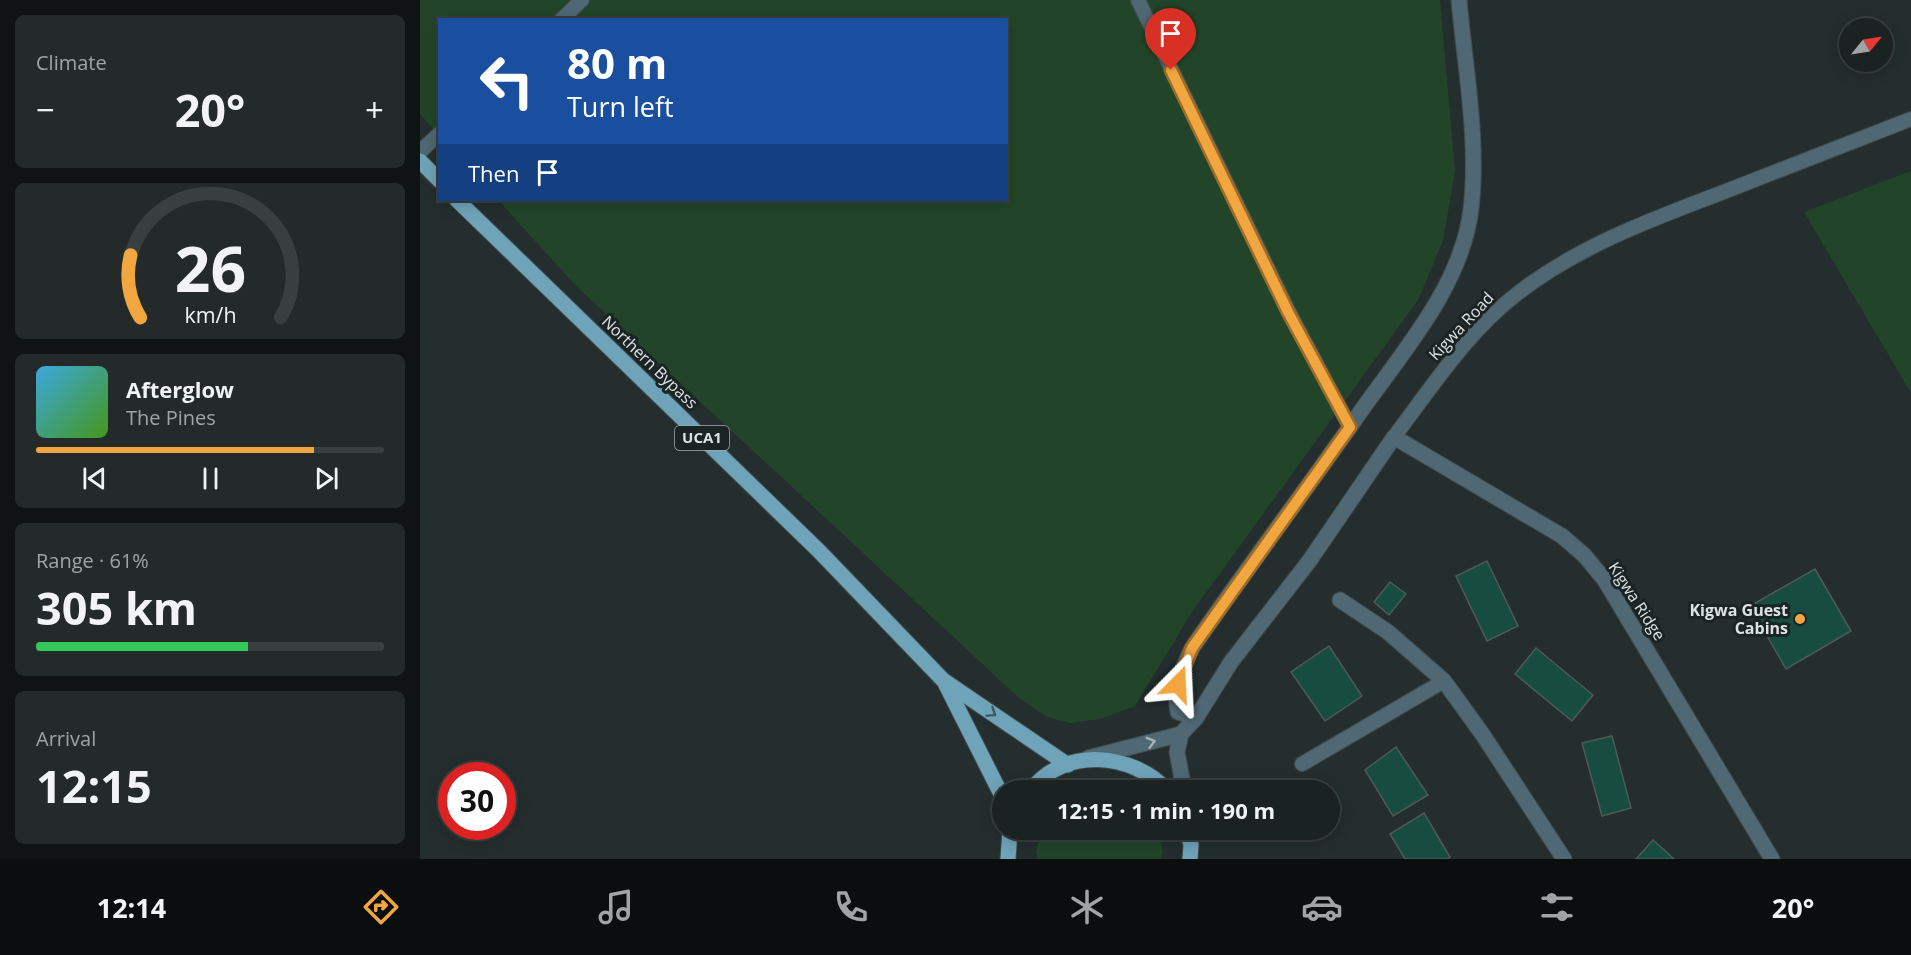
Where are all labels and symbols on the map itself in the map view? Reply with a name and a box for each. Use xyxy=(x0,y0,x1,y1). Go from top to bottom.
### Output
pin xyxy=(1145,8,1196,70)
north arrow xyxy=(1839,18,1893,72)
street label: Kigwa Road xyxy=(1424,287,1498,365)
street label: Northern Bypass xyxy=(597,310,703,414)
road number: UCA1 xyxy=(675,426,729,450)
street label: Kigwa Ridge xyxy=(1603,558,1671,644)
place label: Kigwa Guest Cabins xyxy=(1689,599,1788,639)
marker: Kigwa Guest Cabins xyxy=(1793,612,1807,626)
position arrow xyxy=(1146,652,1210,716)
one-way arrow xyxy=(985,706,996,717)
one-way arrow xyxy=(1146,737,1156,750)
speed limit sign: 30 xyxy=(438,762,516,840)

